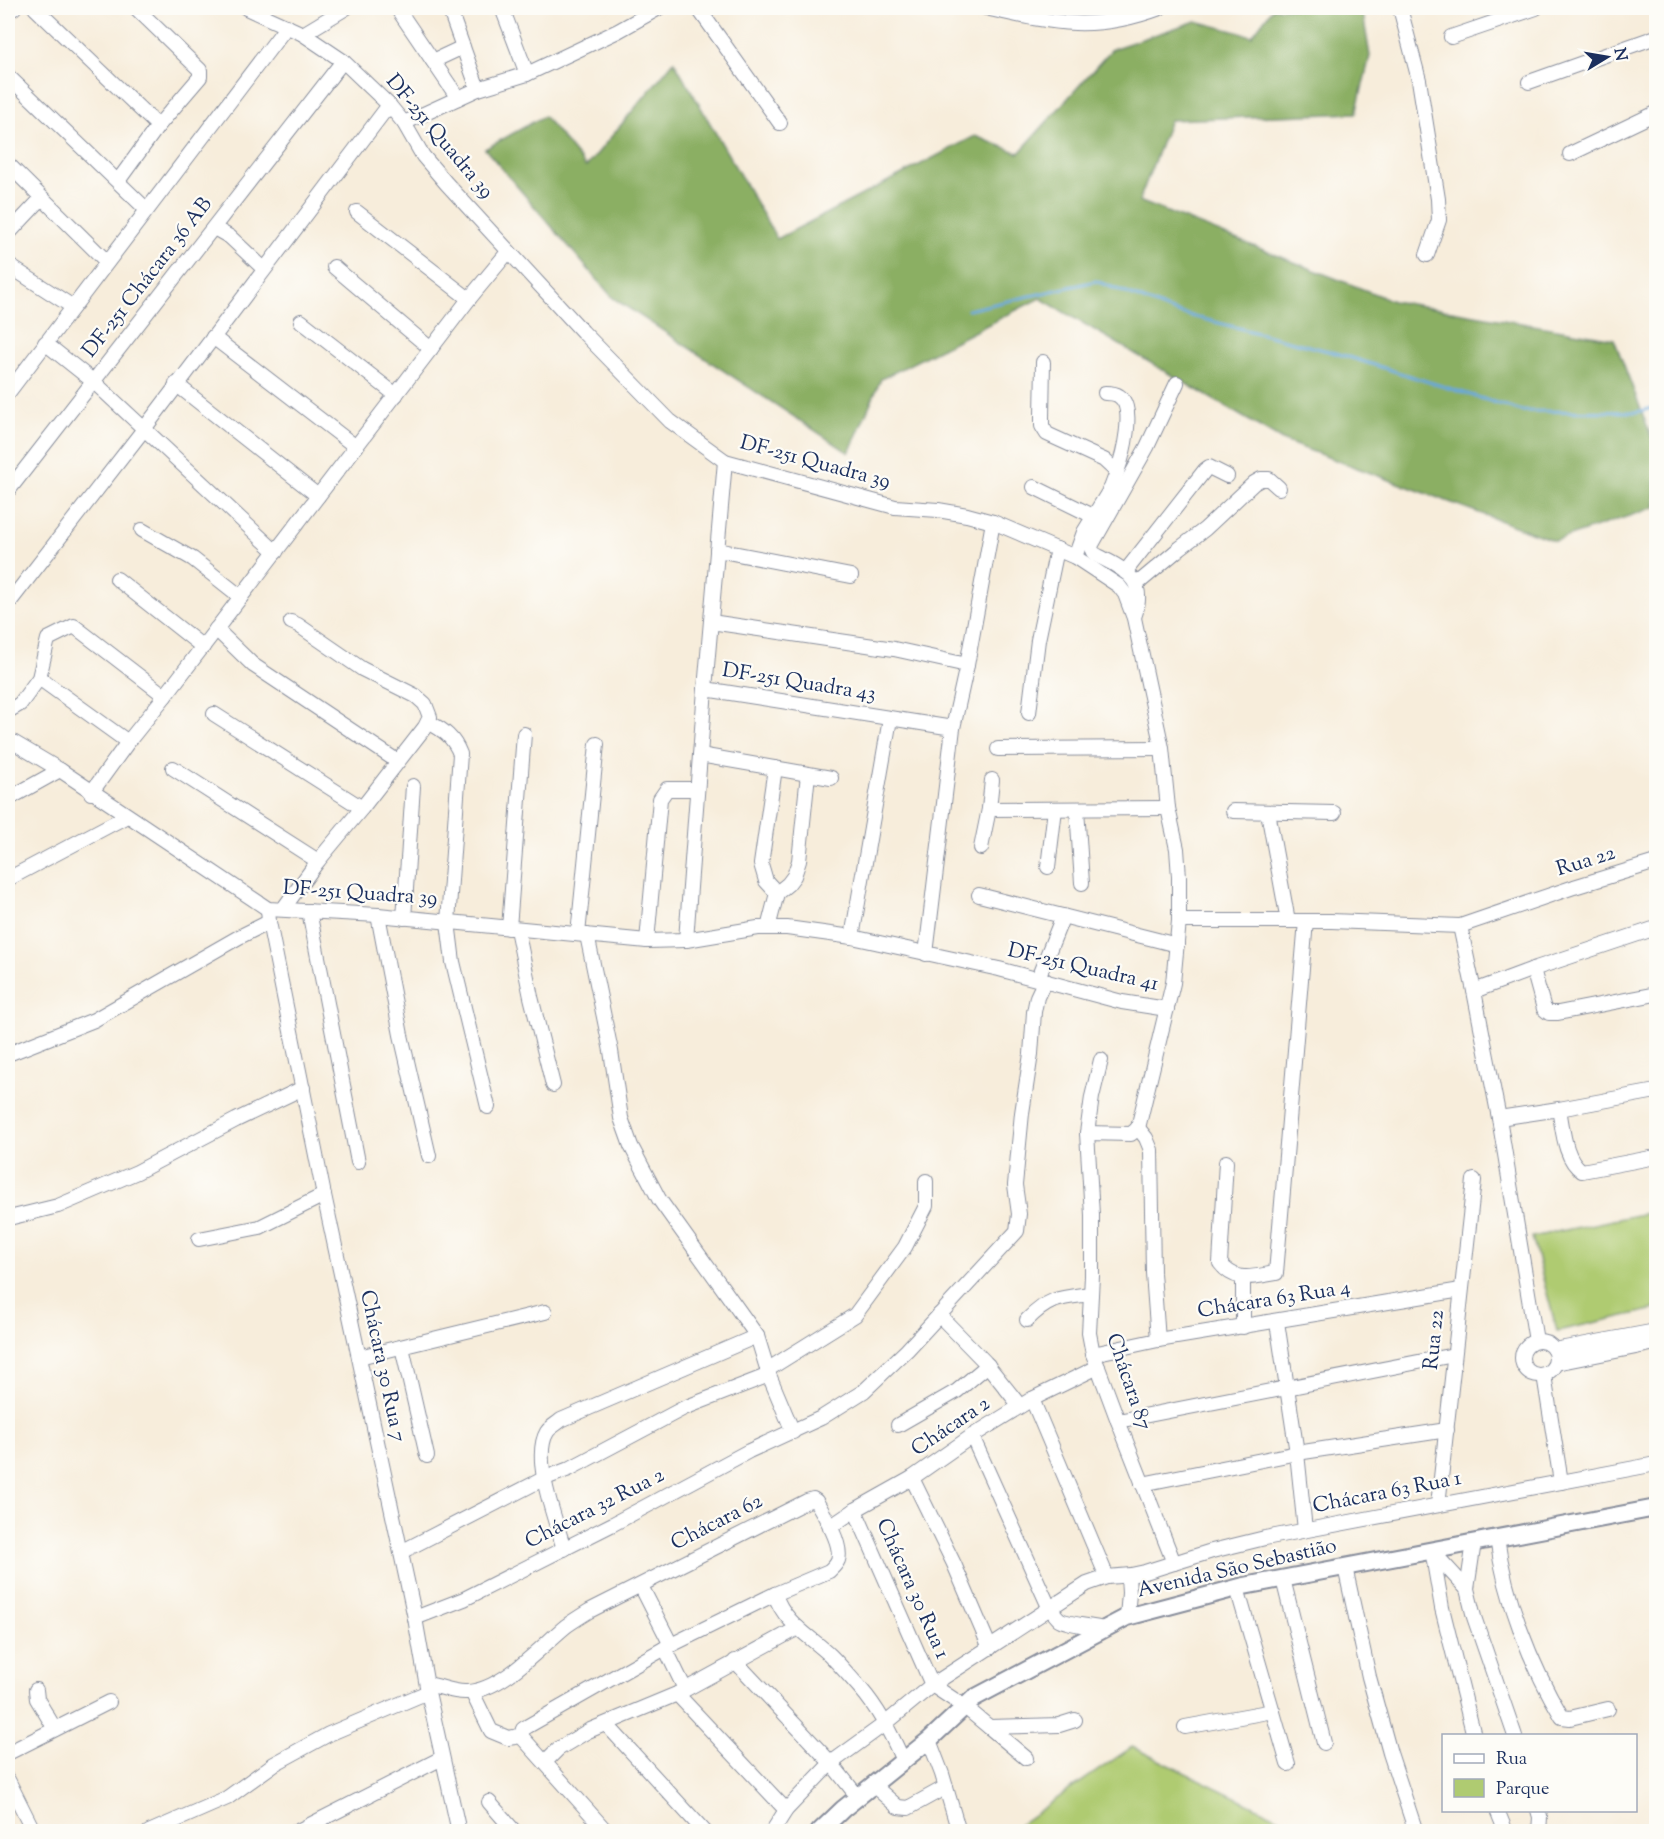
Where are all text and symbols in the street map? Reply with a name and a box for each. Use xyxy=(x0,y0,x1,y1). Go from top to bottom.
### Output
north arrow xyxy=(1577,27,1637,87)
text: N xyxy=(1607,46,1632,63)
street label: DF-251 Quadra 39 xyxy=(378,68,500,206)
street label: DF-251 Chácara 36 AB xyxy=(76,191,220,365)
street label: DF-251 Quadra 39 xyxy=(736,428,894,498)
street label: DF-251 Quadra 43 xyxy=(720,656,878,710)
street label: Rua 22 xyxy=(1553,839,1619,885)
street label: DF-251 Quadra 39 xyxy=(282,874,438,914)
street label: DF-251 Quadra 41 xyxy=(1005,936,1161,1000)
street label: Chácara 63 Rua 4 xyxy=(1195,1273,1353,1327)
street label: Chácara 30 Rua 7 xyxy=(351,1287,413,1445)
street label: Rua 22 xyxy=(1417,1308,1453,1372)
street label: Chácara 87 xyxy=(1097,1330,1159,1435)
street label: Chácara 2 xyxy=(906,1389,997,1464)
street label: Chácara 32 Rua 2 xyxy=(520,1461,670,1557)
street label: Chácara 63 Rua 1 xyxy=(1310,1464,1464,1522)
street label: Chácara 62 xyxy=(666,1487,768,1559)
street label: Chácara 30 Rua 1 xyxy=(868,1514,956,1664)
street label: Avenida São Sebastião xyxy=(1134,1531,1340,1607)
legend xyxy=(1442,1734,1637,1812)
text: Rua xyxy=(1496,1747,1527,1773)
text: Parque xyxy=(1496,1777,1549,1803)

